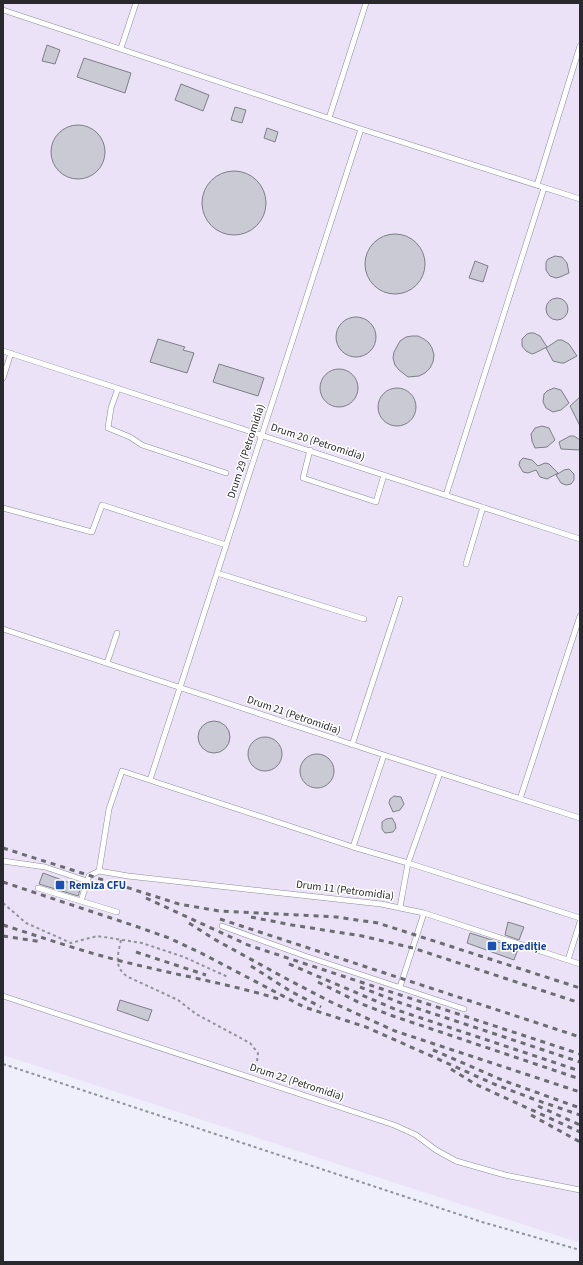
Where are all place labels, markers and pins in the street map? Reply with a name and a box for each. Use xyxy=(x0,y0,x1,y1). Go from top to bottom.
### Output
place label: Remiza CFU xyxy=(69,878,126,893)
marker: Remiza CFU xyxy=(54,879,66,891)
place label: Expediție xyxy=(501,939,547,954)
marker: Expediție xyxy=(486,940,498,952)

